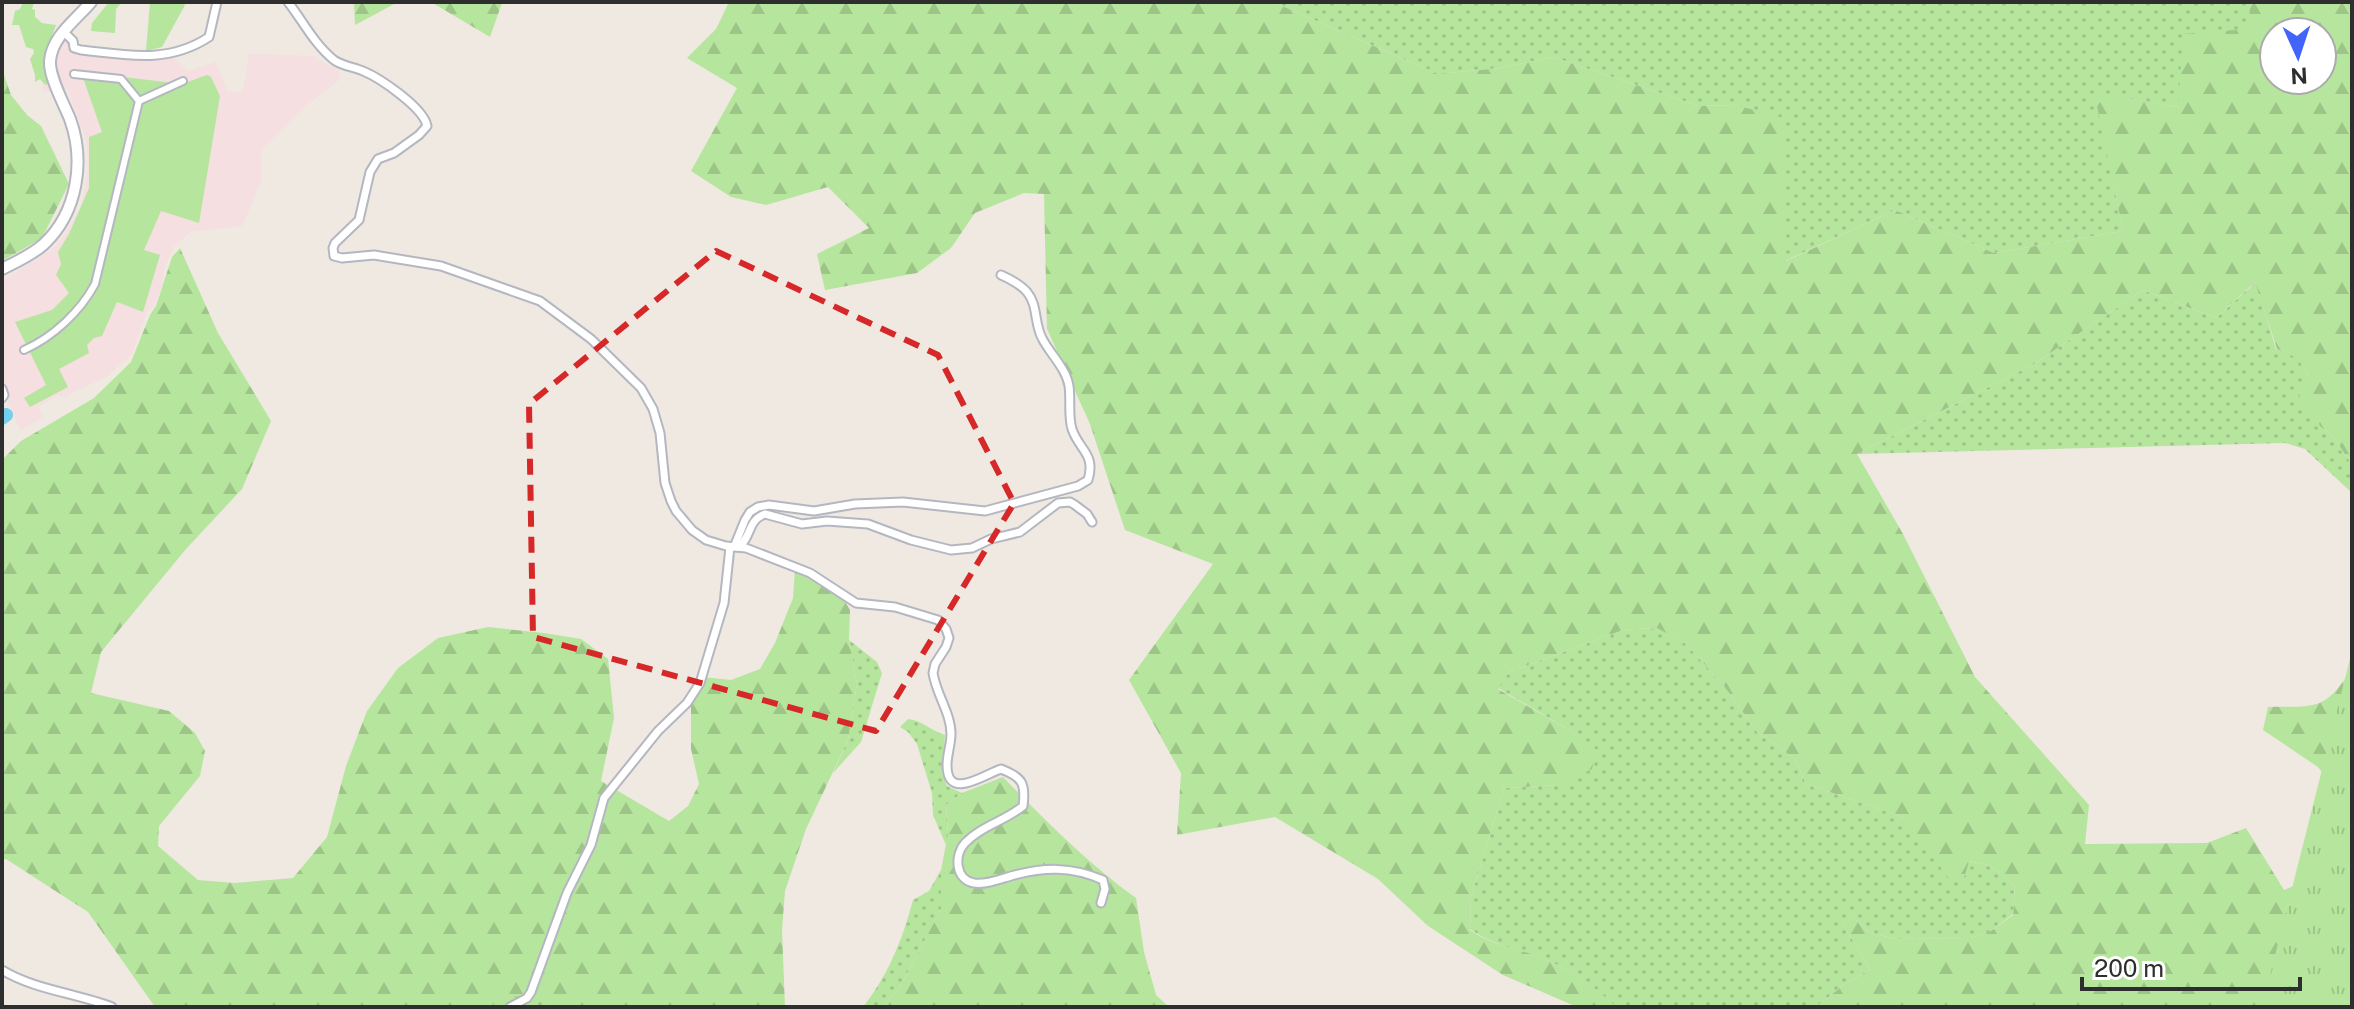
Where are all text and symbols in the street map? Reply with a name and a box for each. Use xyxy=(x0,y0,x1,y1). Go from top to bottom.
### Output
north arrow xyxy=(2258,16,2338,96)
text: N xyxy=(2290,63,2308,89)
scale bar xyxy=(2082,941,2300,991)
text: 200 m xyxy=(2094,954,2164,982)

